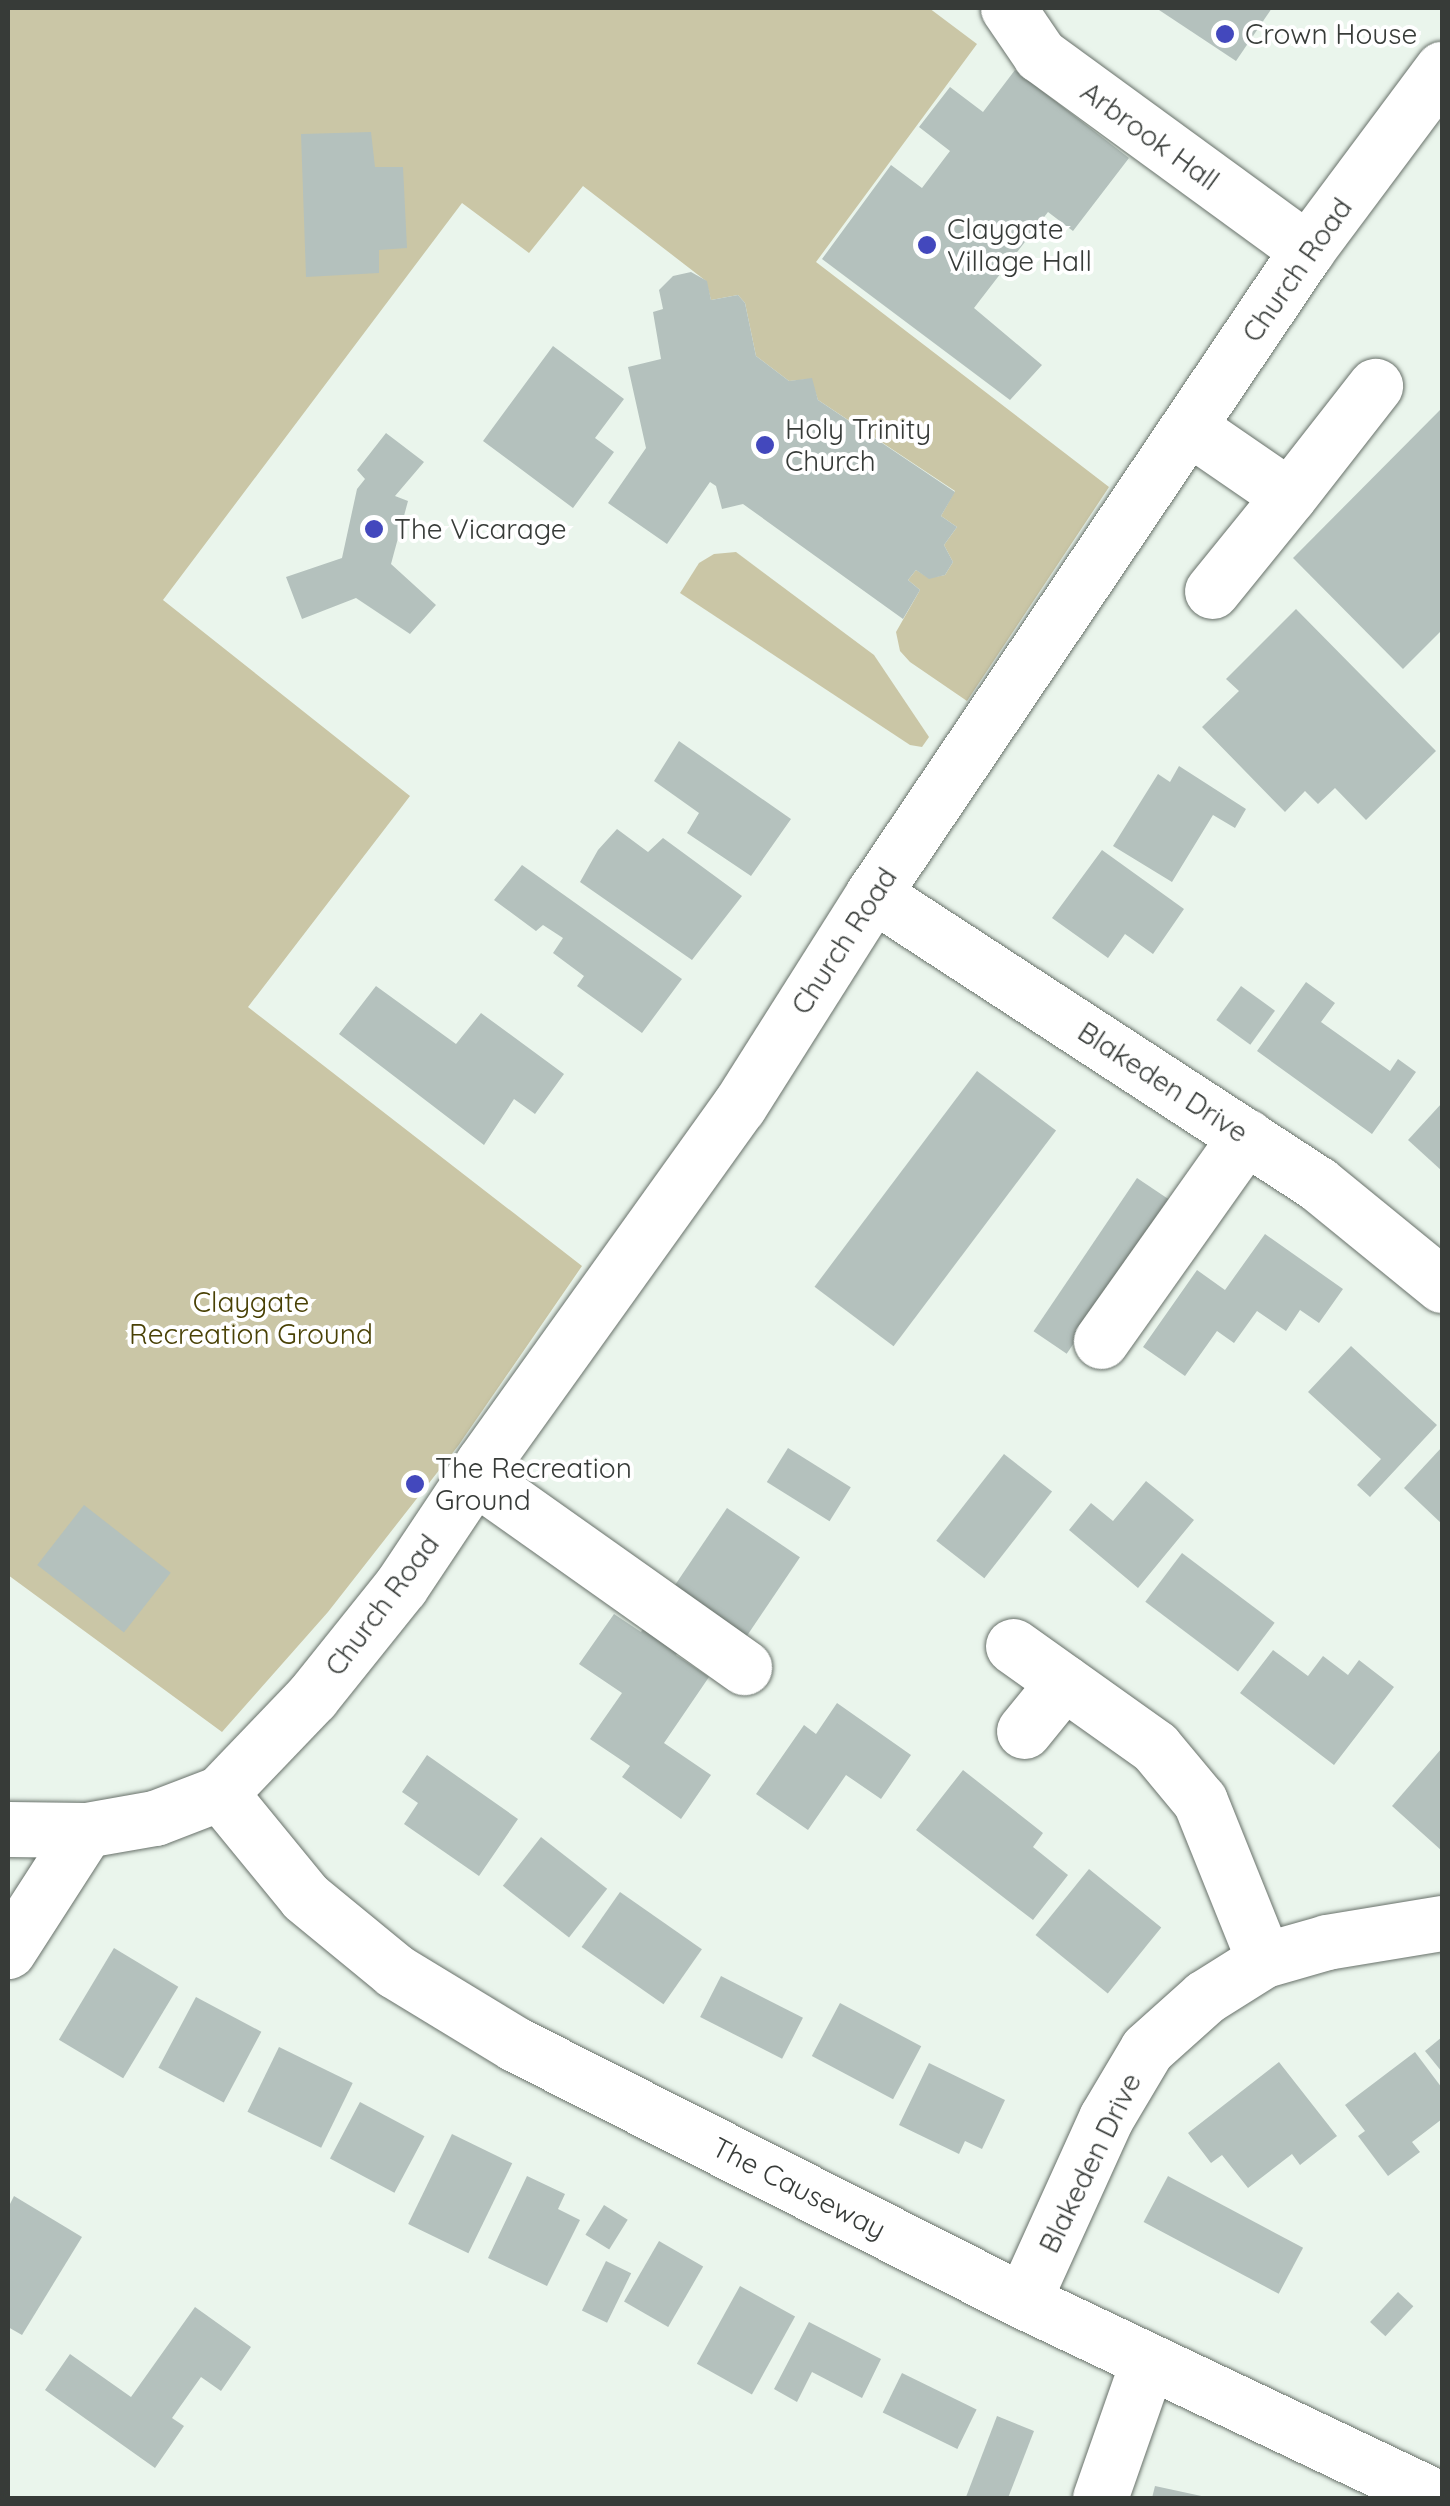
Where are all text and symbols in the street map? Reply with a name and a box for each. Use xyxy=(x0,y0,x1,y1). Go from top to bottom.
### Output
place label: Crown House xyxy=(1245,17,1417,51)
marker: Crown House xyxy=(1214,23,1236,45)
street label: Arbrook Hall xyxy=(1074,75,1226,197)
street label: Church Road xyxy=(1235,192,1359,348)
place label: Claygate Village Hall xyxy=(947,212,1092,278)
marker: Claygate Village Hall xyxy=(916,234,938,256)
place label: Holy Trinity Church xyxy=(785,412,931,478)
marker: Holy Trinity Church xyxy=(754,434,776,456)
place label: The Vicarage xyxy=(394,512,567,546)
marker: The Vicarage xyxy=(363,518,385,540)
street label: Church Road xyxy=(784,861,904,1021)
street label: Blakeden Drive xyxy=(1072,1015,1254,1149)
park label: Claygate Recreation Ground xyxy=(129,1285,373,1351)
place label: The Recreation Ground xyxy=(435,1451,632,1517)
marker: The Recreation Ground xyxy=(404,1473,426,1495)
street label: Church Road xyxy=(318,1528,446,1682)
street label: Blakeden Drive xyxy=(1032,2068,1148,2258)
street label: The Causeway xyxy=(707,2130,891,2246)

